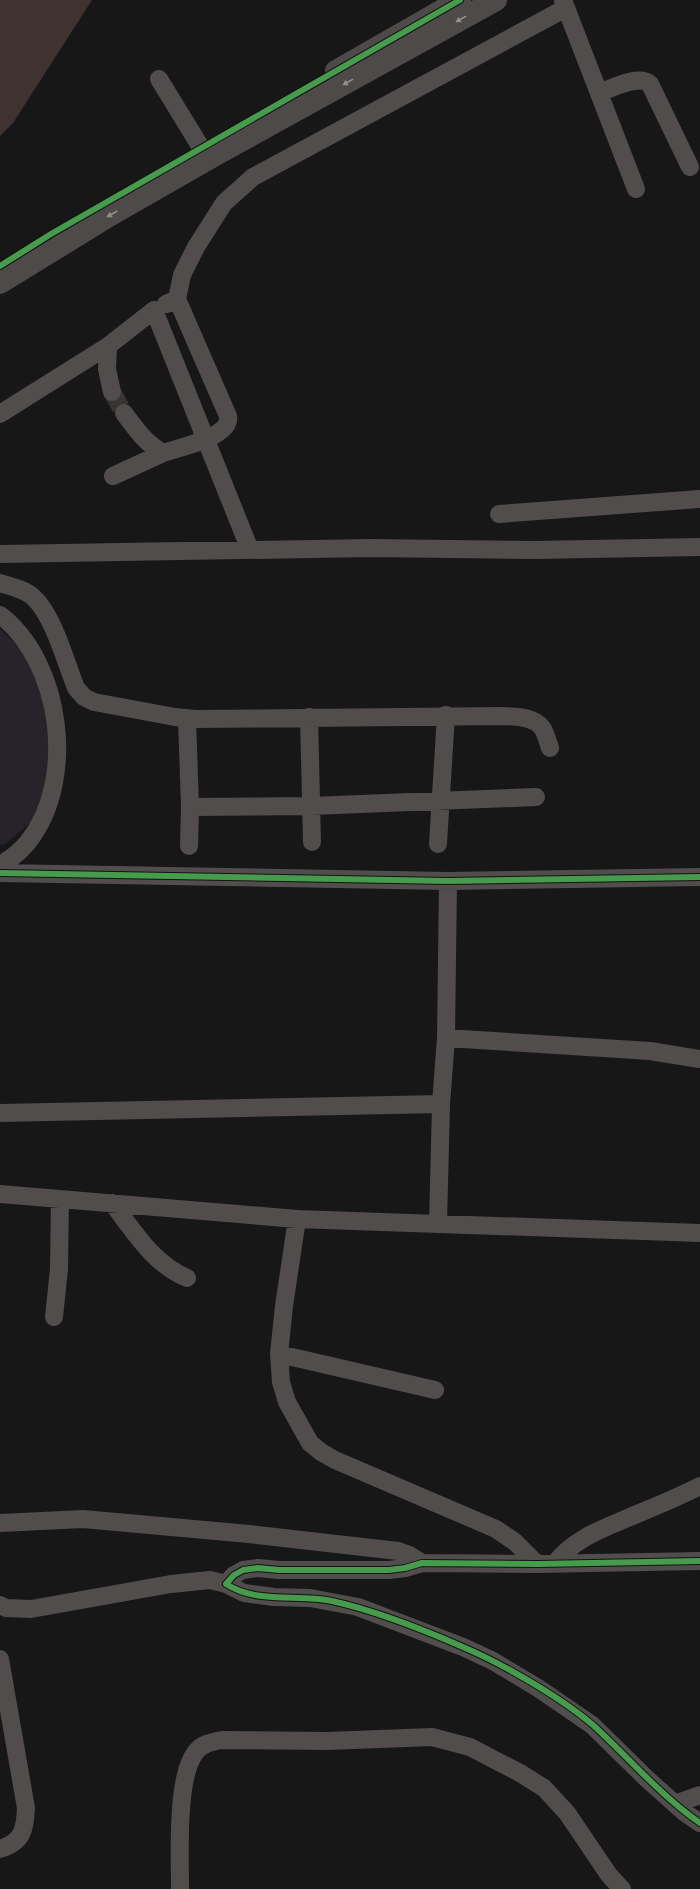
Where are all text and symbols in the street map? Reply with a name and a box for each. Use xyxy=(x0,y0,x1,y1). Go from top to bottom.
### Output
one-way arrow xyxy=(456,15,467,22)
one-way arrow xyxy=(342,78,353,85)
one-way arrow xyxy=(106,211,118,218)

